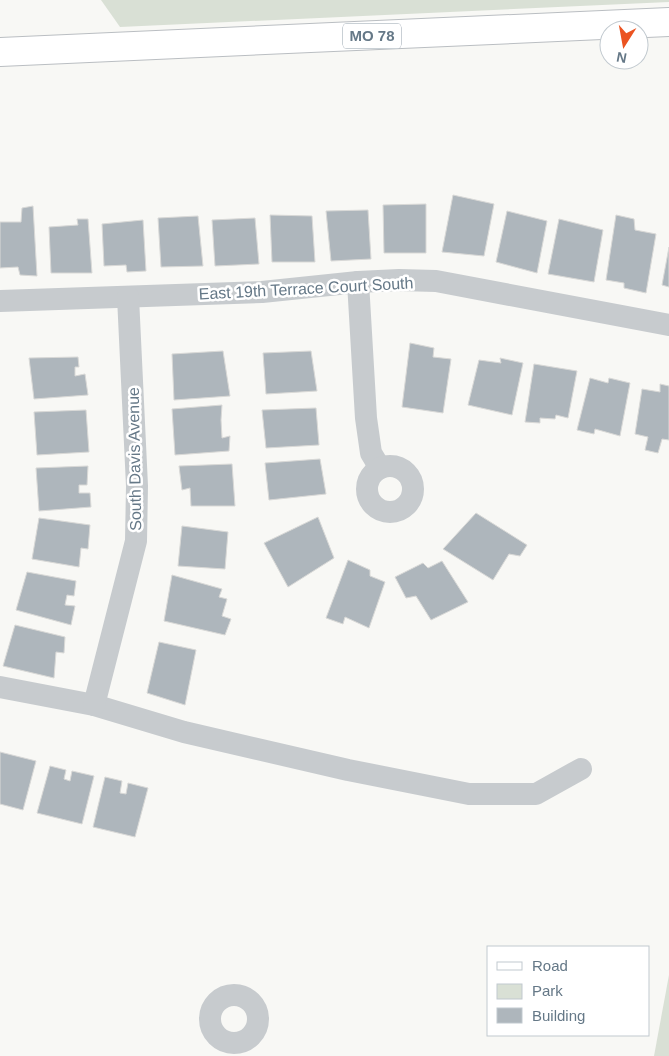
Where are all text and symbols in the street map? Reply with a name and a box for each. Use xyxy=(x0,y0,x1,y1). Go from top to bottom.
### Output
north arrow xyxy=(599,20,649,70)
road number: MO 78 xyxy=(343,24,401,48)
text: N xyxy=(615,49,628,67)
street label: East 19th Terrace Court South xyxy=(198,274,414,303)
street label: South Davis Avenue xyxy=(125,387,144,531)
legend xyxy=(487,946,649,1036)
text: Road xyxy=(532,957,568,974)
text: Park xyxy=(532,982,563,999)
text: Building xyxy=(532,1007,585,1024)

